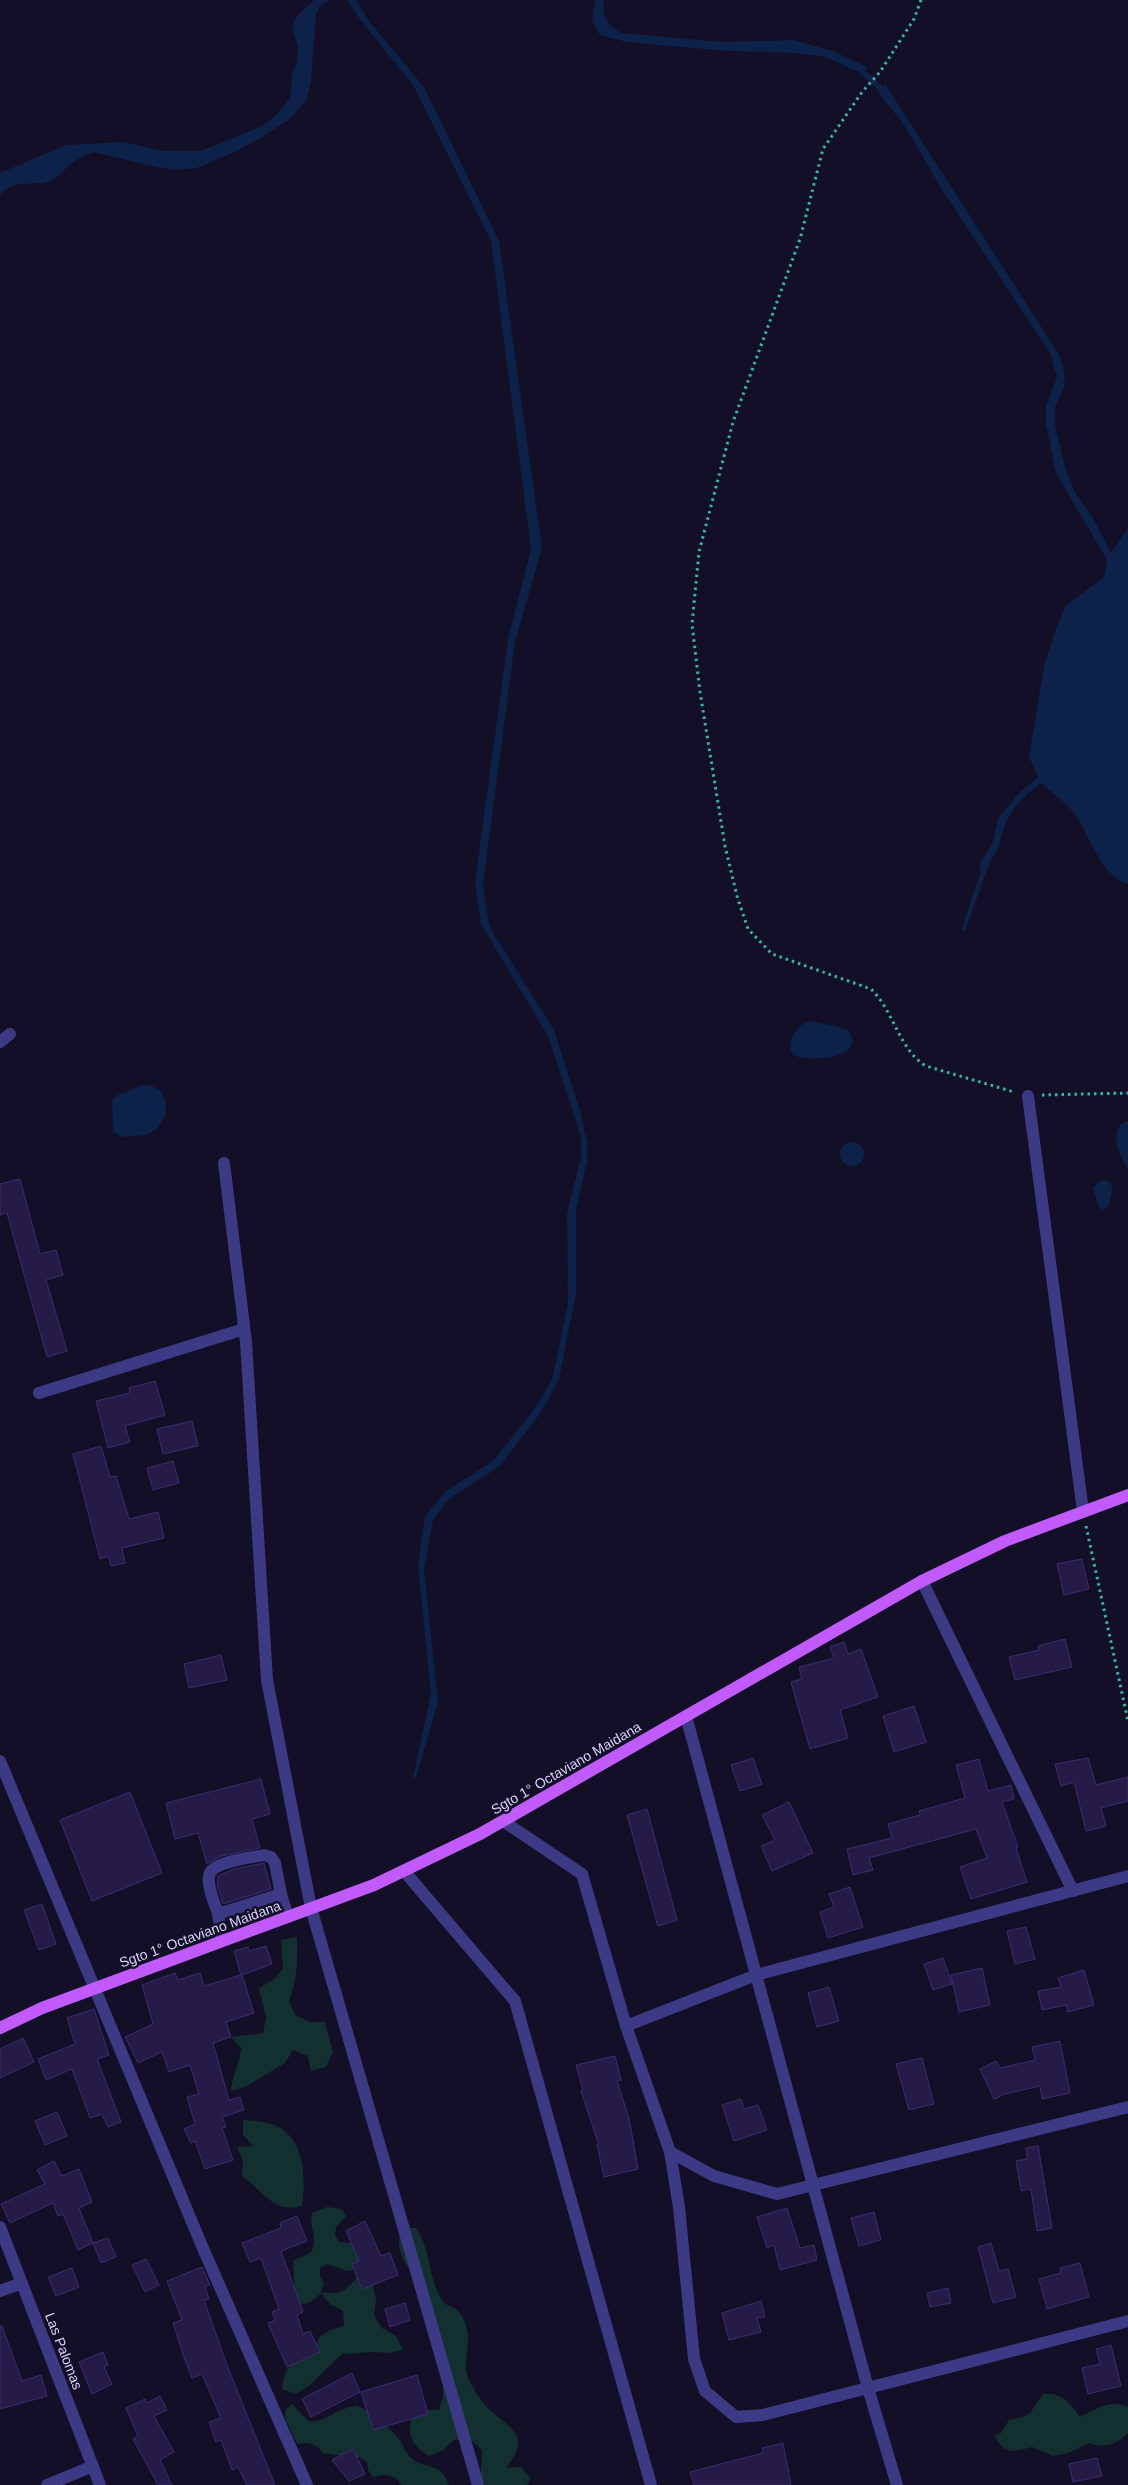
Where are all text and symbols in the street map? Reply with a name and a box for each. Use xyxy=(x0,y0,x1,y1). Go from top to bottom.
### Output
street label: Sgto 1° Octaviano Maidana xyxy=(488,1718,644,1818)
street label: Sgto 1° Octaviano Maidana xyxy=(117,1897,283,1971)
street label: Las Palomas xyxy=(42,2310,86,2392)

